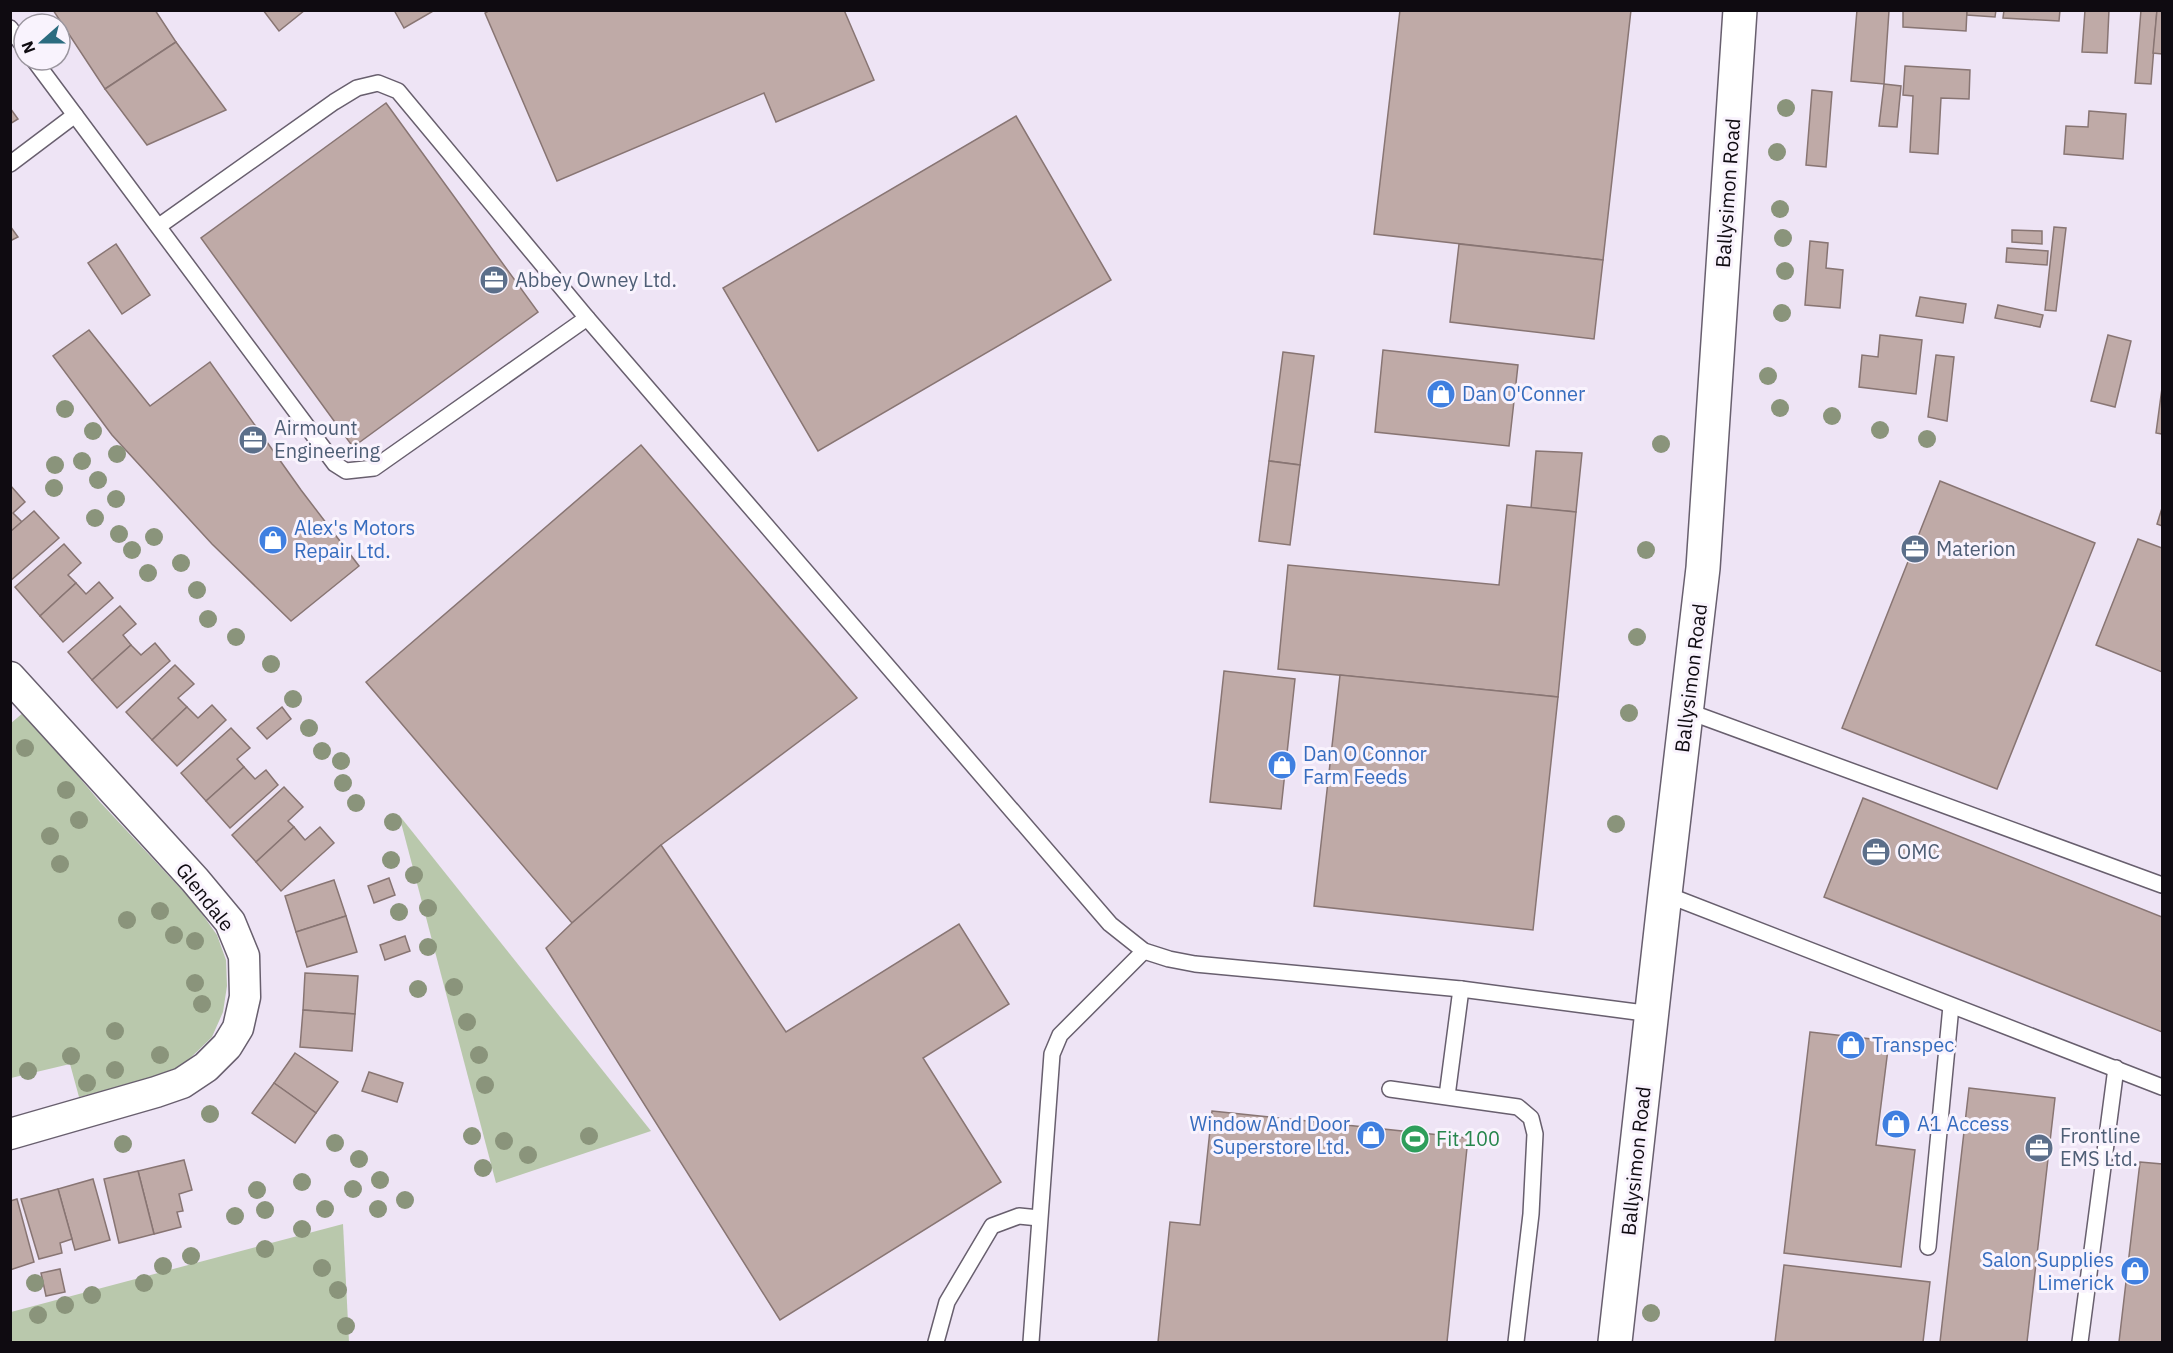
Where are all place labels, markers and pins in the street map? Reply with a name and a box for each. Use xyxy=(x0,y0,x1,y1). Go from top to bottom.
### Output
office icon: Abbey Owney Ltd. xyxy=(478,264,510,296)
place label: Abbey Owney Ltd. xyxy=(515,266,677,293)
shop icon: Dan O'Conner xyxy=(1425,378,1457,410)
place label: Dan O'Conner xyxy=(1462,380,1585,407)
place label: Airmount Engineering xyxy=(274,414,381,464)
office icon: Airmount Engineering xyxy=(237,424,269,456)
place label: Alex's Motors Repair Ltd. xyxy=(294,514,415,564)
shop icon: Alex's Motors Repair Ltd. xyxy=(257,524,289,556)
office icon: Materion xyxy=(1899,533,1931,565)
place label: Materion xyxy=(1936,535,2016,562)
place label: Dan O Connor Farm Feeds xyxy=(1303,740,1427,790)
shop icon: Dan O Connor Farm Feeds xyxy=(1266,749,1298,781)
office icon: OMC xyxy=(1860,836,1892,868)
place label: OMC xyxy=(1897,838,1940,865)
shop icon: Transpec xyxy=(1835,1029,1867,1061)
place label: Transpec xyxy=(1872,1031,1954,1058)
shop icon: A1 Access xyxy=(1880,1108,1912,1140)
place label: Window And Door Superstore Ltd. xyxy=(1189,1110,1350,1160)
place label: A1 Access xyxy=(1917,1110,2010,1137)
shop icon: Window And Door Superstore Ltd. xyxy=(1355,1119,1387,1151)
place label: Frontline EMS Ltd. xyxy=(2060,1122,2140,1172)
sports icon: Fit 100 xyxy=(1399,1123,1431,1155)
place label: Fit 100 xyxy=(1436,1125,1500,1152)
office icon: Frontline EMS Ltd. xyxy=(2023,1132,2055,1164)
place label: Salon Supplies Limerick xyxy=(1982,1246,2114,1296)
shop icon: Salon Supplies Limerick xyxy=(2119,1255,2151,1287)

